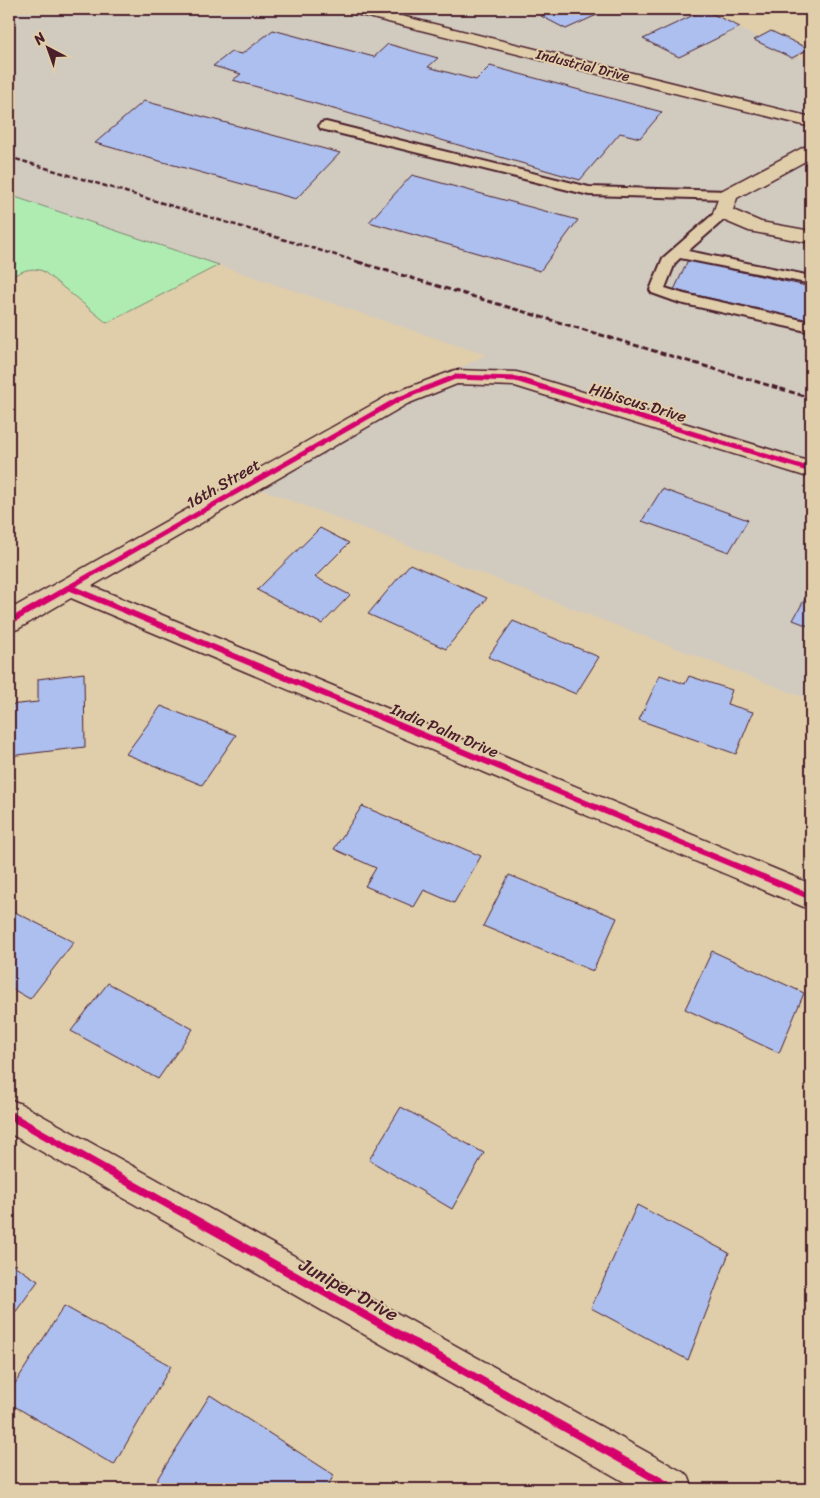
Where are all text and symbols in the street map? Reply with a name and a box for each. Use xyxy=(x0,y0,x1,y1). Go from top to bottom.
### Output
north arrow xyxy=(22,22,72,72)
text: N xyxy=(27,26,52,52)
street label: Industrial Drive xyxy=(532,42,632,89)
street label: Hibiscus Drive xyxy=(586,374,690,431)
street label: 16th Street xyxy=(180,450,266,516)
street label: India Palm Drive xyxy=(385,694,503,766)
street label: Juniper Drive xyxy=(292,1248,405,1331)

